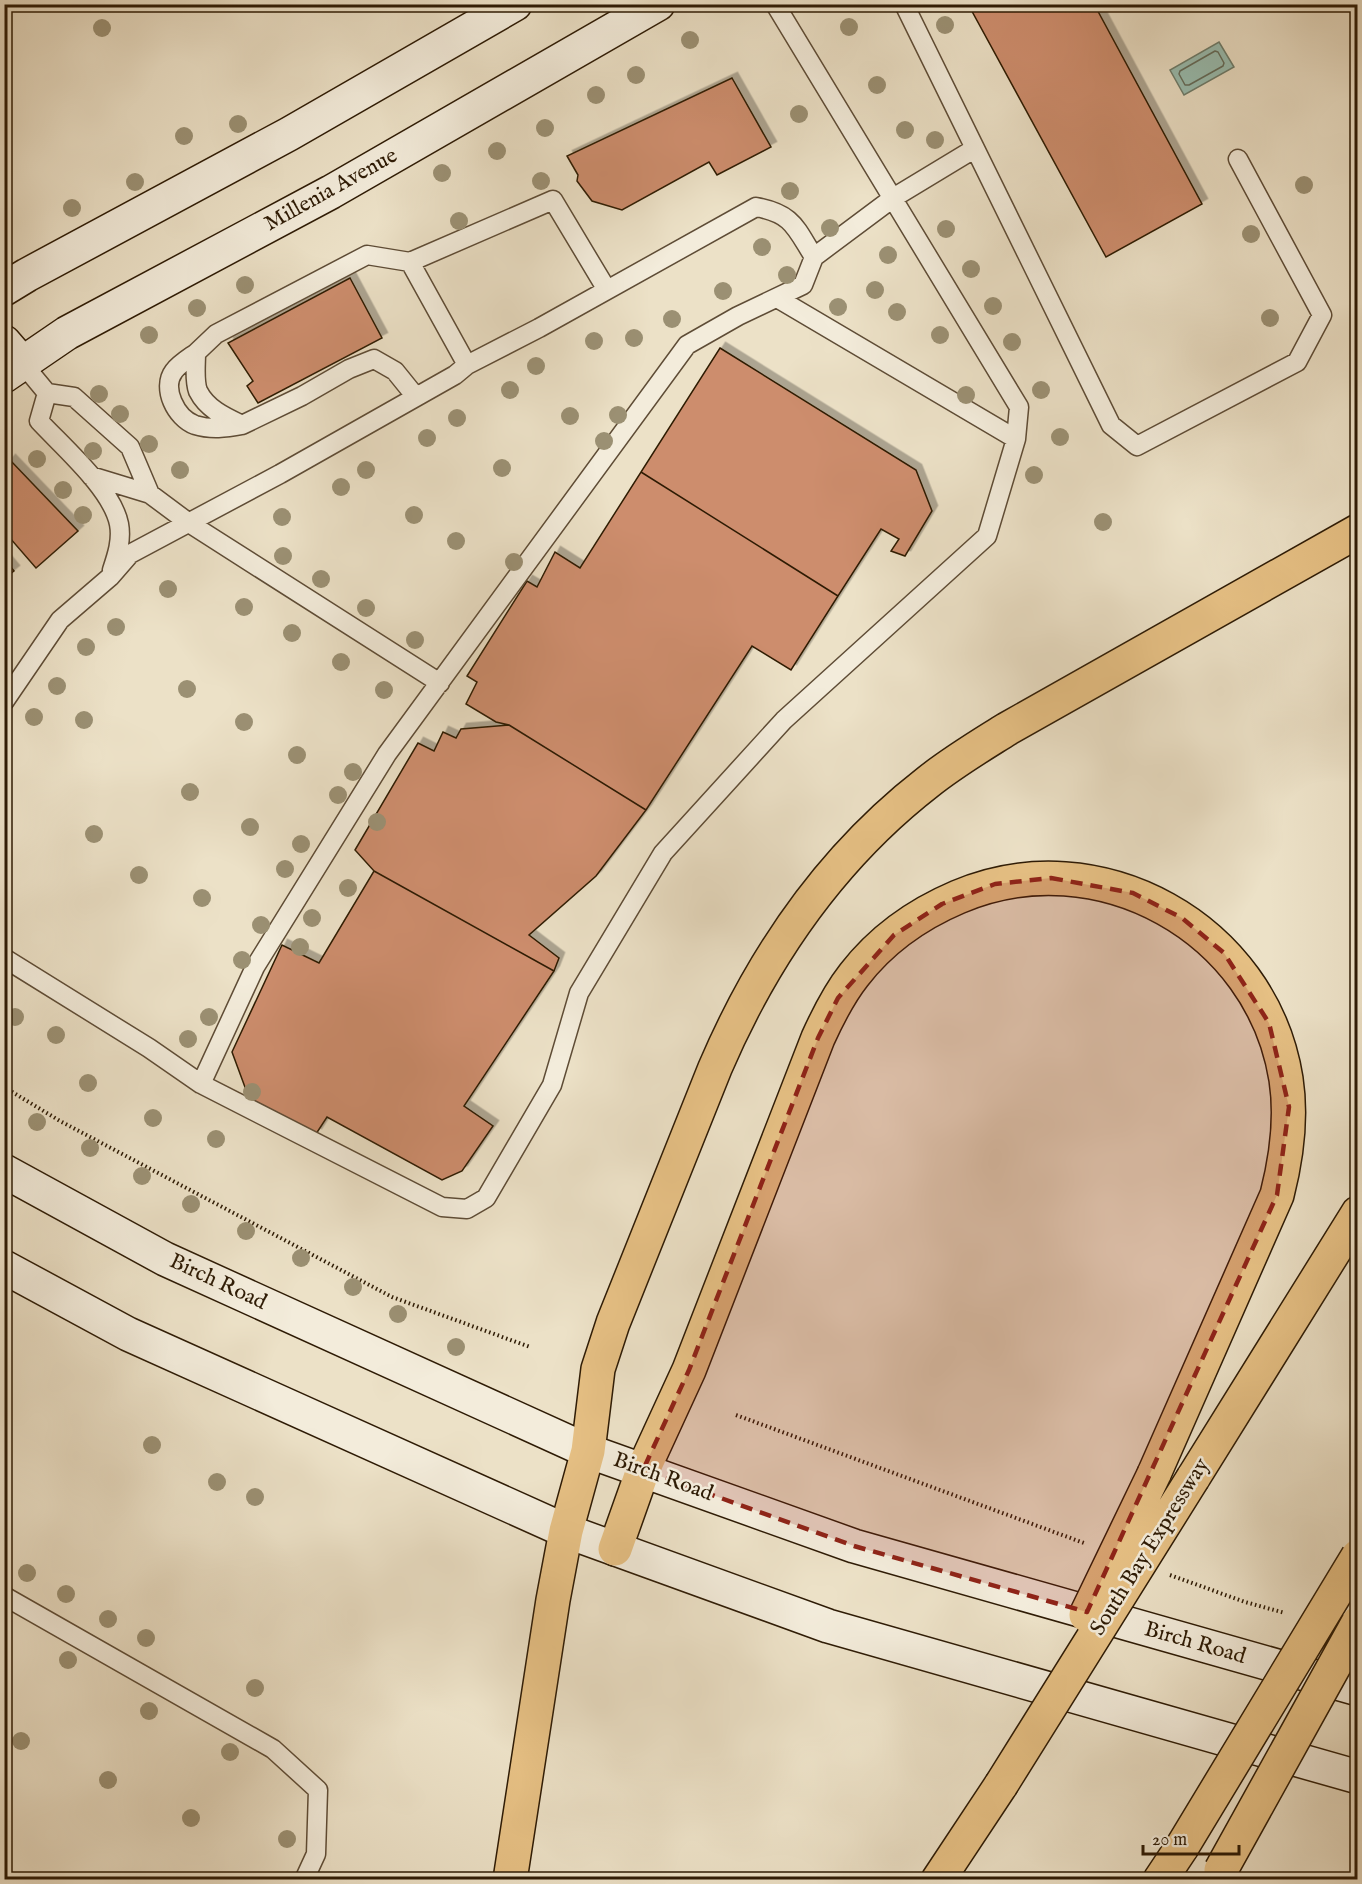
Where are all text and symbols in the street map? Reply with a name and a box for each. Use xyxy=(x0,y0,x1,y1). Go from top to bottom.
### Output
street label: Millenia Avenue xyxy=(260,142,402,238)
street label: Birch Road xyxy=(165,1247,271,1317)
street label: Birch Road xyxy=(609,1446,717,1508)
street label: South Bay Expressway xyxy=(1084,1453,1216,1641)
street label: Birch Road xyxy=(1141,1615,1249,1671)
scale bar xyxy=(1143,1818,1239,1856)
text: 20 m xyxy=(1152,1829,1187,1852)

